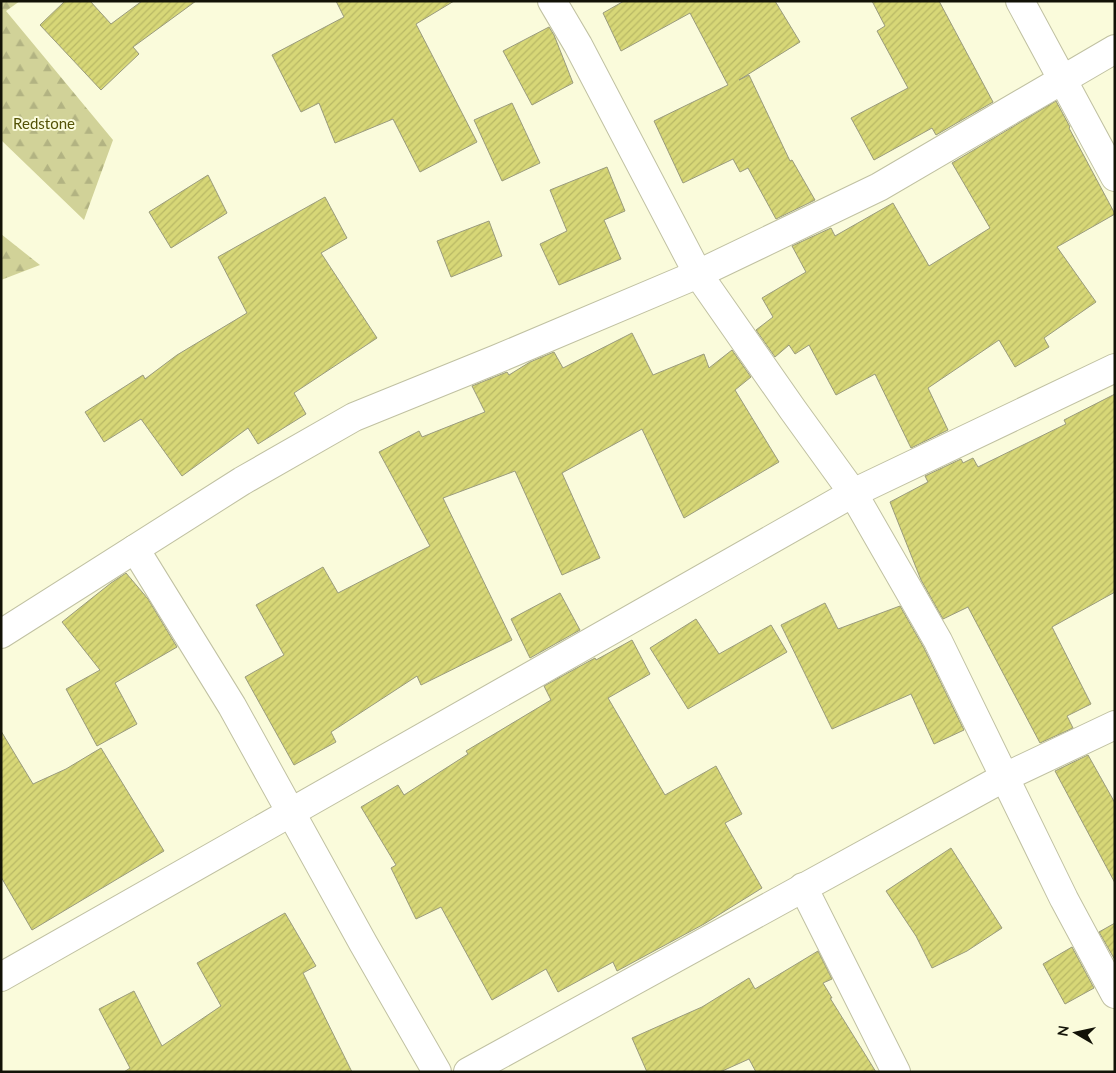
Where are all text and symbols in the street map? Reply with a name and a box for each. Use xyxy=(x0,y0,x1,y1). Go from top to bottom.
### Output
park label: Redstone xyxy=(13,114,75,132)
north arrow xyxy=(1051,1008,1101,1058)
text: N xyxy=(1053,1024,1072,1038)

